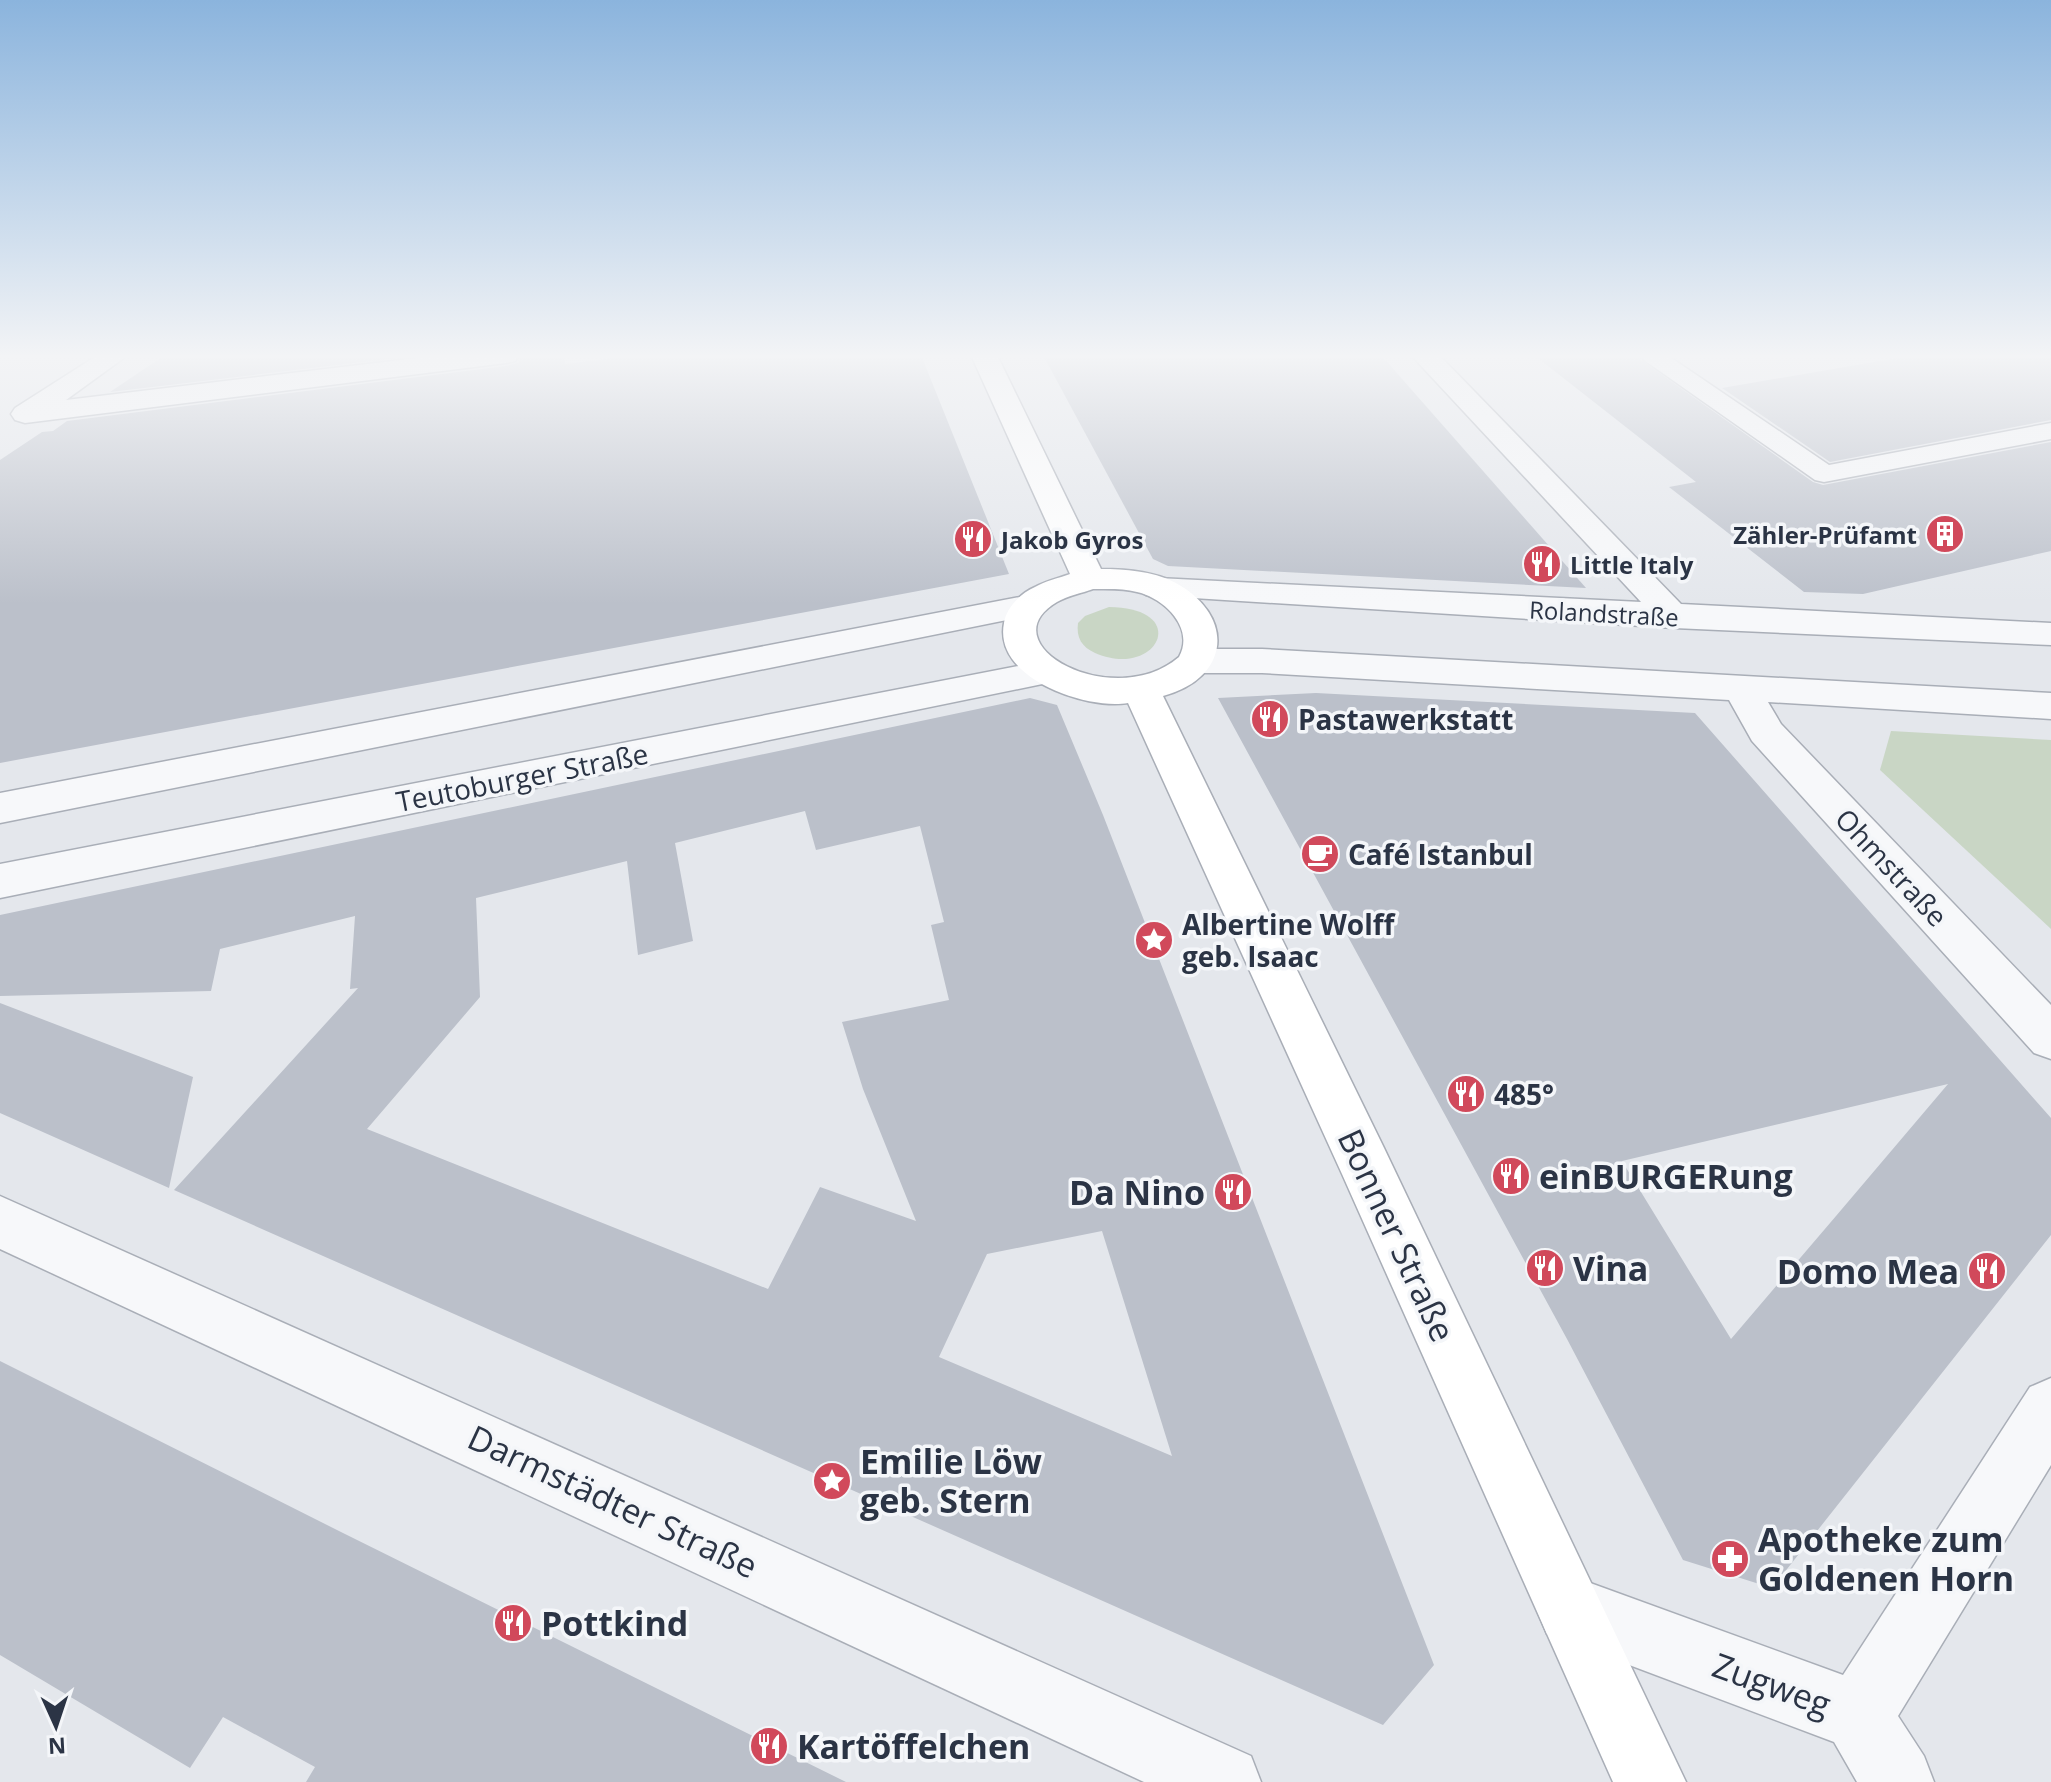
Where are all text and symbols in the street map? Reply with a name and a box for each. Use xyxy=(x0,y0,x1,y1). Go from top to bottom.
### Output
building icon: Zähler-Prüfamt xyxy=(1924,513,1966,555)
restaurant icon: Jakob Gyros xyxy=(952,518,994,560)
place label: Zähler-Prüfamt xyxy=(1733,518,1917,551)
place label: Jakob Gyros xyxy=(999,523,1143,556)
restaurant icon: Little Italy xyxy=(1521,543,1563,585)
place label: Little Italy xyxy=(1570,548,1694,581)
street label: Rolandstraße xyxy=(1528,593,1680,633)
restaurant icon: Pastawerkstatt xyxy=(1249,698,1291,740)
place label: Pastawerkstatt xyxy=(1298,700,1513,738)
street label: Teutoburger Straße xyxy=(393,734,651,820)
street label: Ohmstraße xyxy=(1828,800,1956,934)
cafe icon: Café Istanbul xyxy=(1299,833,1341,875)
place label: Café Istanbul xyxy=(1348,835,1533,873)
place label: Albertine Wolff geb. Isaac xyxy=(1182,905,1396,975)
place icon: Albertine Wolff geb. Isaac xyxy=(1133,919,1175,961)
restaurant icon: 485° xyxy=(1445,1073,1487,1115)
place label: 485° xyxy=(1494,1075,1554,1113)
street label: Bonner Straße xyxy=(1328,1121,1466,1349)
place label: einBURGERung xyxy=(1539,1153,1793,1199)
restaurant icon: einBURGERung xyxy=(1490,1155,1532,1197)
place label: Da Nino xyxy=(1069,1169,1205,1215)
restaurant icon: Da Nino xyxy=(1212,1171,1254,1213)
place label: Vina xyxy=(1573,1245,1648,1291)
restaurant icon: Vina xyxy=(1524,1247,1566,1289)
place label: Domo Mea xyxy=(1777,1248,1959,1294)
restaurant icon: Domo Mea xyxy=(1966,1250,2008,1292)
street label: Darmstädter Straße xyxy=(461,1414,765,1588)
place label: Emilie Löw geb. Stern xyxy=(860,1438,1042,1523)
place icon: Emilie Löw geb. Stern xyxy=(811,1460,853,1502)
place label: Apotheke zum Goldenen Horn xyxy=(1758,1516,2014,1601)
pharmacy icon: Apotheke zum Goldenen Horn xyxy=(1709,1538,1751,1580)
place label: Pottkind xyxy=(541,1600,688,1646)
restaurant icon: Pottkind xyxy=(492,1602,534,1644)
street label: Zugweg xyxy=(1706,1641,1838,1727)
north arrow xyxy=(16,1686,96,1766)
place label: Kartöffelchen xyxy=(797,1723,1030,1769)
restaurant icon: Kartöffelchen xyxy=(748,1725,790,1767)
text: N xyxy=(47,1732,67,1762)

